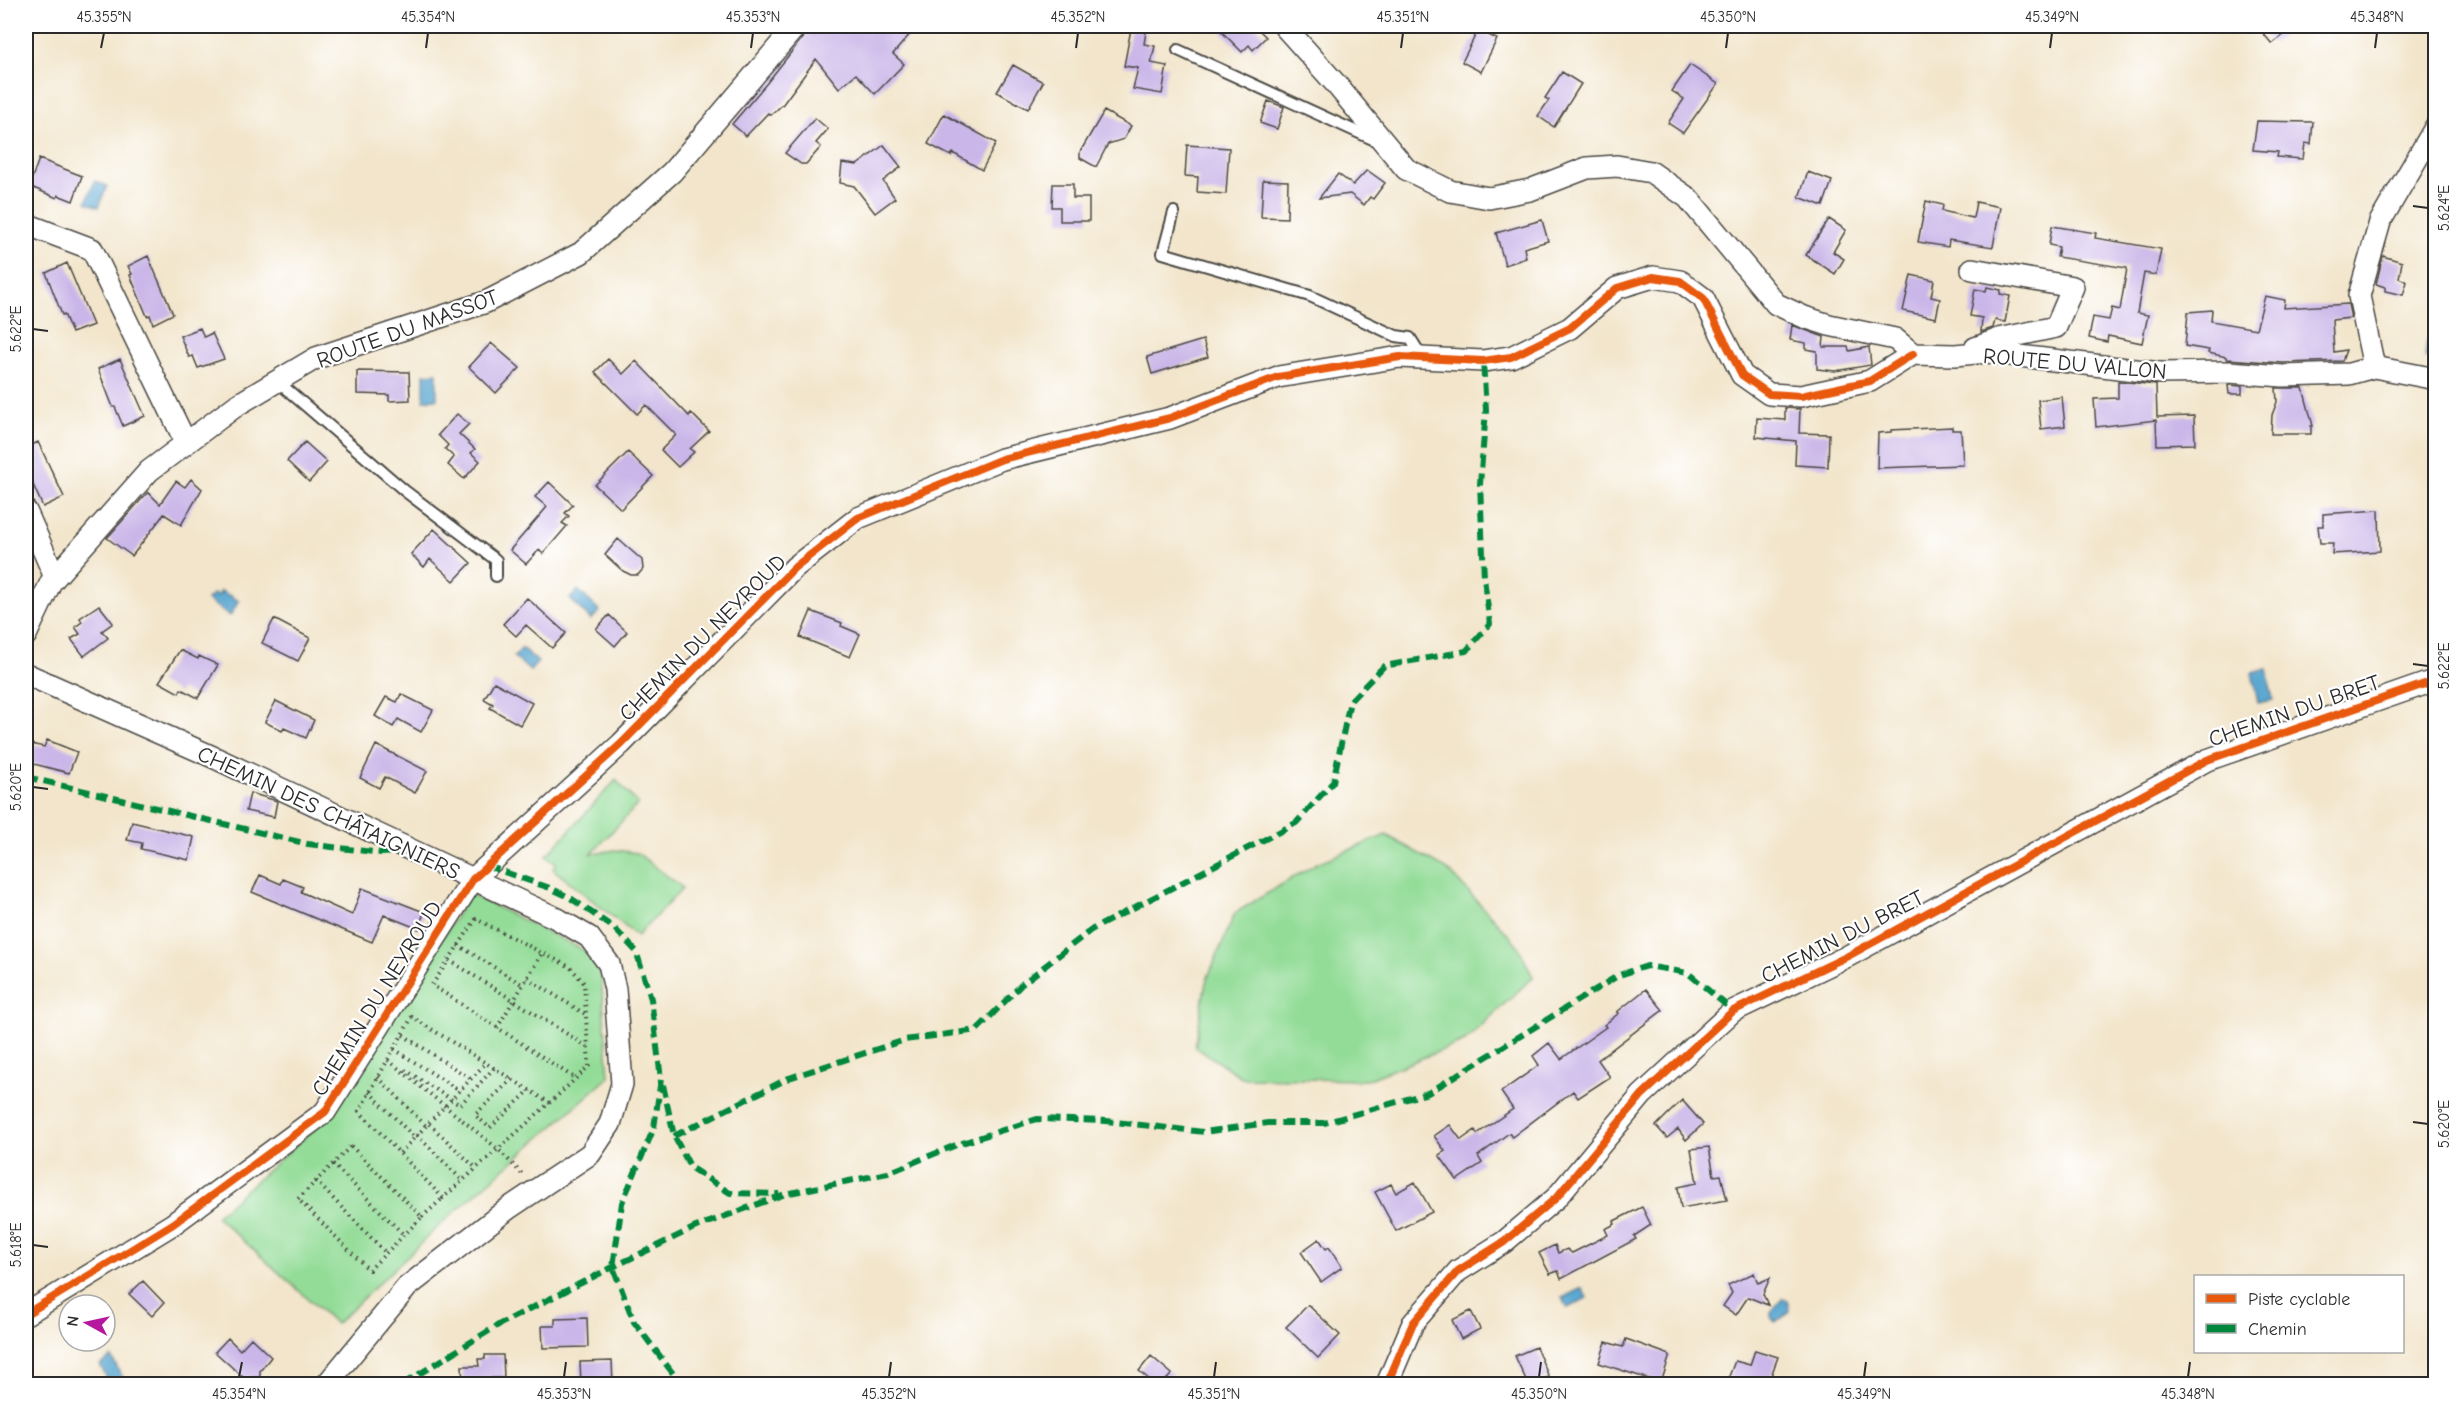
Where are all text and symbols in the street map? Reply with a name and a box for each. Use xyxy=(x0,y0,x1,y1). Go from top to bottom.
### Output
text: 45.355°N xyxy=(76,8,132,26)
text: 45.354°N xyxy=(401,8,455,26)
text: 45.353°N xyxy=(726,8,780,26)
text: 45.352°N xyxy=(1051,8,1105,26)
text: 45.351°N xyxy=(1377,8,1429,26)
text: 45.350°N xyxy=(1700,8,1756,26)
text: 45.349°N xyxy=(2025,8,2079,26)
text: 45.348°N xyxy=(2350,8,2404,26)
text: 5.624°E xyxy=(2435,185,2453,231)
street label: ROUTE DU MASSOT xyxy=(313,284,502,374)
text: 5.622°E xyxy=(7,306,25,353)
street label: ROUTE DU VALLON xyxy=(1982,343,2168,385)
street label: CHEMIN DU NEYROUD xyxy=(614,549,791,726)
text: 5.622°E xyxy=(2435,643,2453,690)
street label: CHEMIN DU BRET xyxy=(2205,669,2384,752)
street label: CHEMIN DES CHÂTAIGNIERS xyxy=(193,741,464,885)
text: 5.620°E xyxy=(7,763,25,811)
street label: CHEMIN DU BRET xyxy=(1757,884,1929,989)
street label: CHEMIN DU NEYROUD xyxy=(306,896,448,1101)
text: 5.620°E xyxy=(2435,1100,2453,1148)
text: 5.618°E xyxy=(7,1223,25,1267)
legend xyxy=(2194,1275,2404,1353)
text: Piste cyclable xyxy=(2248,1289,2350,1310)
north arrow xyxy=(57,1293,117,1353)
text: N xyxy=(63,1315,83,1327)
text: Chemin xyxy=(2248,1319,2307,1340)
text: 45.354°N xyxy=(212,1385,266,1403)
text: 45.353°N xyxy=(537,1385,591,1403)
text: 45.352°N xyxy=(862,1385,916,1403)
text: 45.351°N xyxy=(1188,1385,1240,1403)
text: 45.350°N xyxy=(1511,1385,1567,1403)
text: 45.349°N xyxy=(1837,1385,1891,1403)
text: 45.348°N xyxy=(2161,1385,2215,1403)

